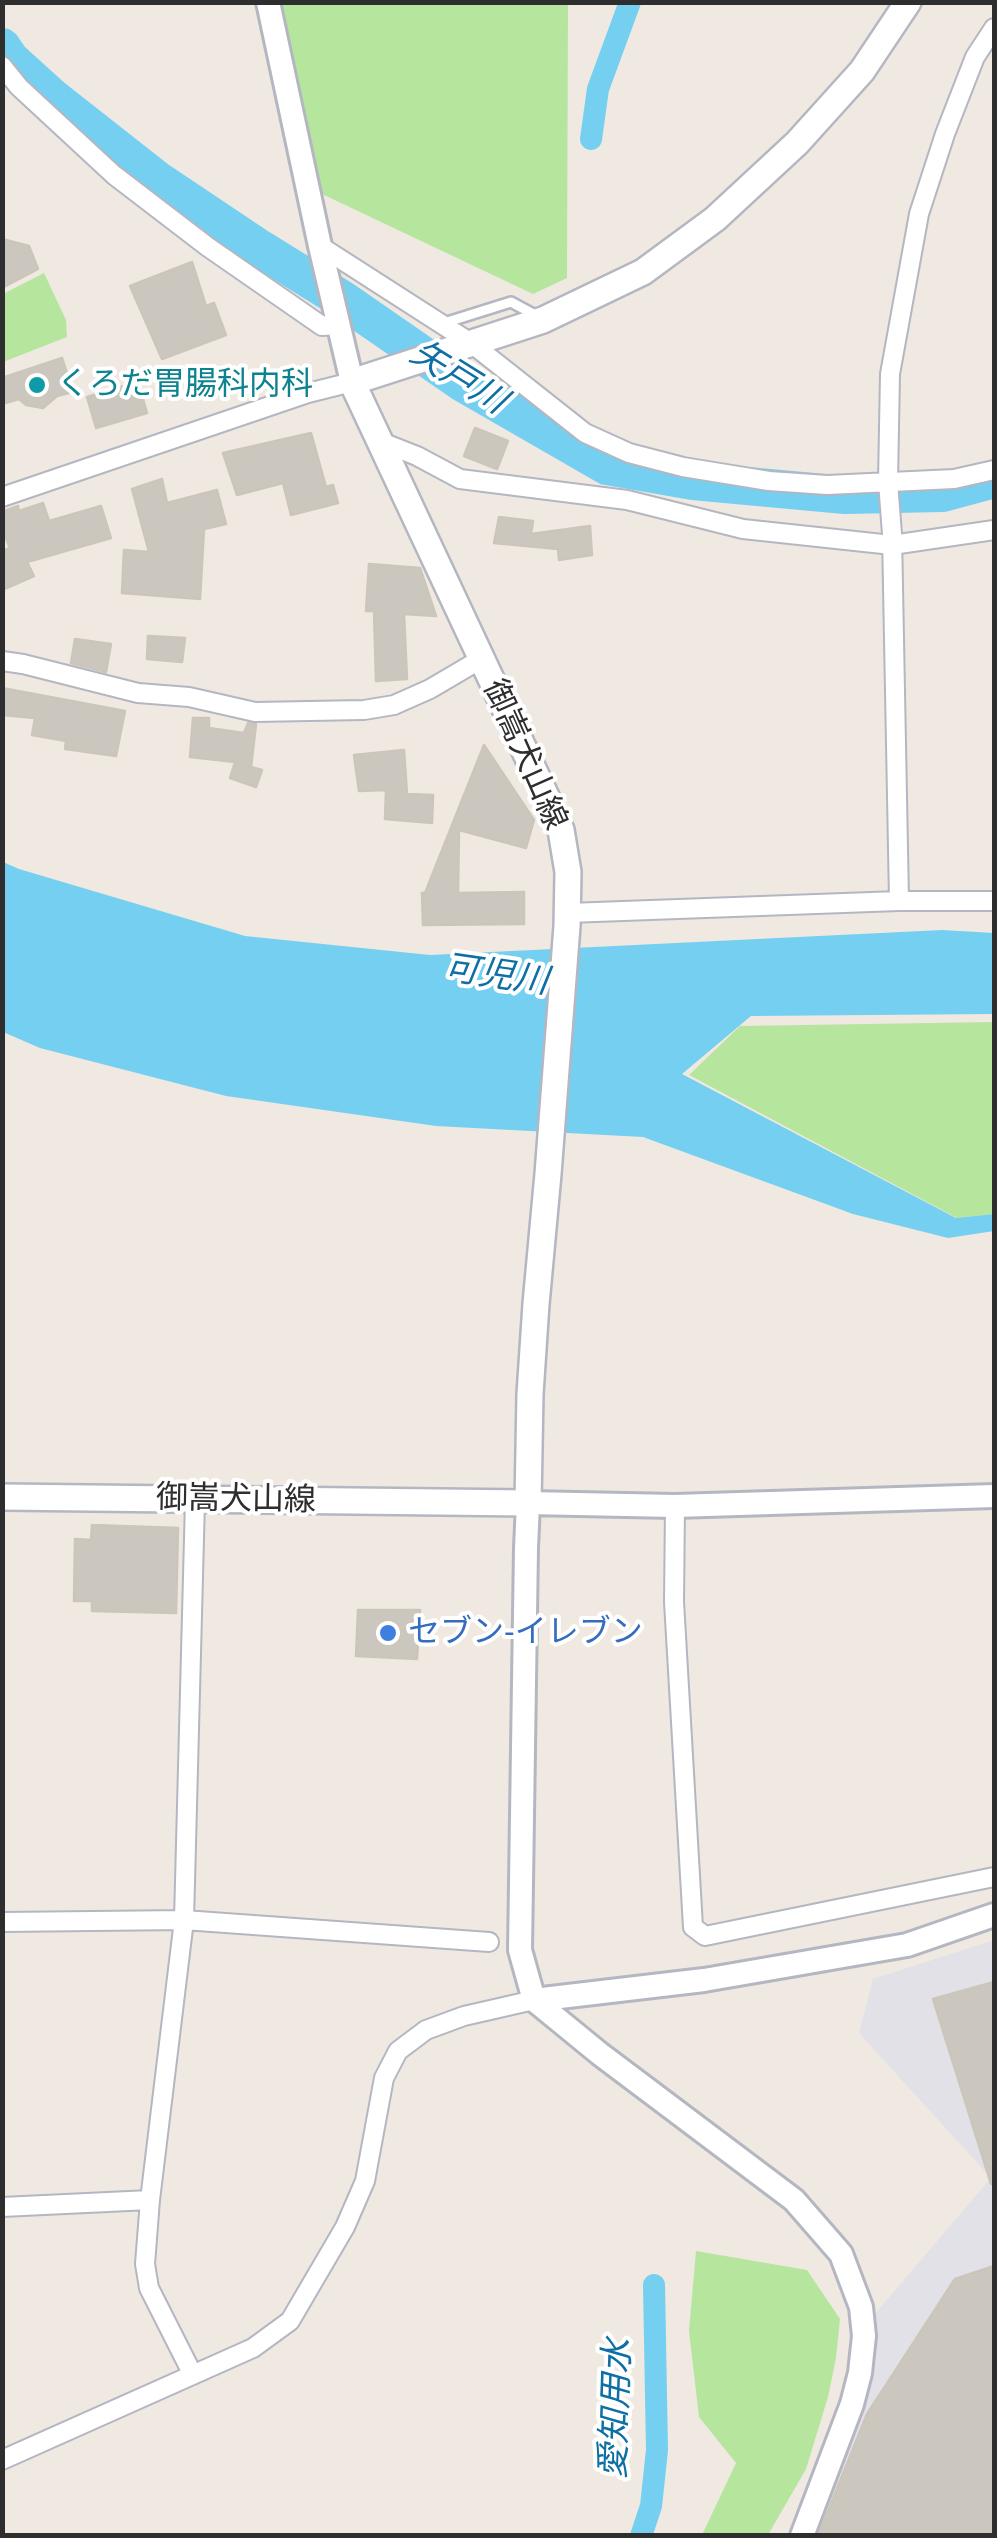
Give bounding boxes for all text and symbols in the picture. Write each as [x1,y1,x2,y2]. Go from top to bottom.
water label: 矢戸川 [402,332,514,424]
place label: くろだ胃腸科内科 [57,366,313,404]
marker: くろだ胃腸科内科 [26,374,48,396]
street label: 御嵩犬山線 [474,674,574,836]
water label: 可児川 [441,948,551,1004]
street label: 御嵩犬山線 [156,1479,316,1521]
place label: セブン-イレブン [408,1614,643,1652]
marker: セブン-イレブン [377,1622,399,1644]
water label: 愛知用水 [594,2338,640,2480]

